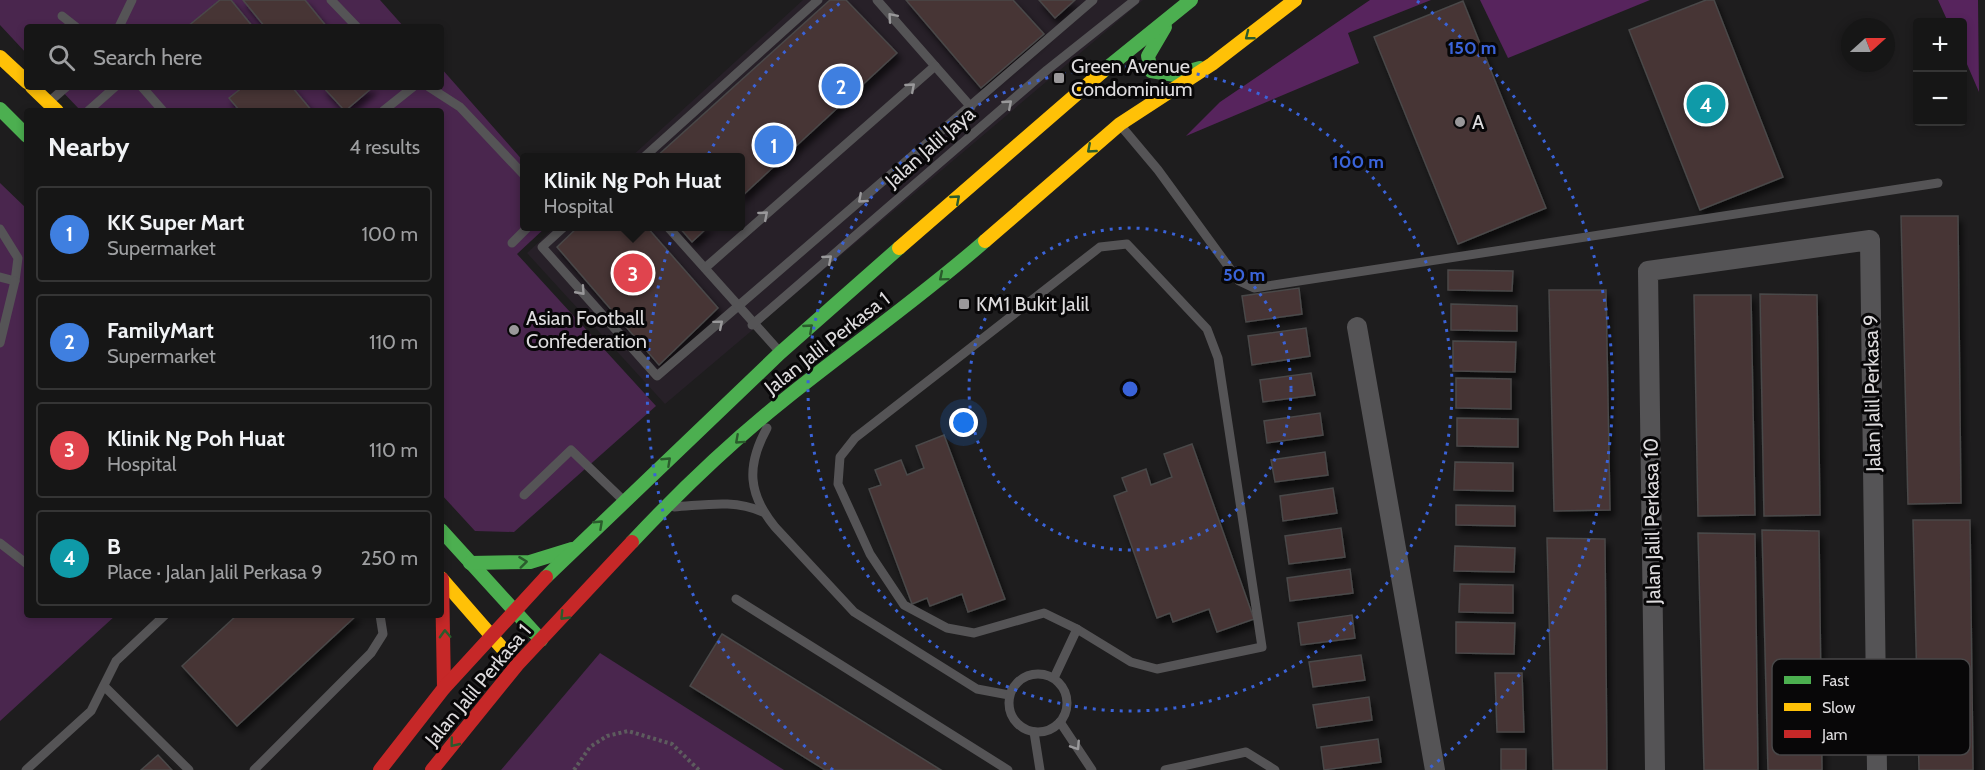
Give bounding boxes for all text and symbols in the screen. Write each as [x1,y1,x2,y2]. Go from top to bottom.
one-way arrow [888,13,899,24]
north arrow [1841,18,1895,72]
map controls [1913,18,1967,126]
button: + [1913,18,1967,72]
search box [24,24,444,90]
one-way arrow [1245,28,1256,39]
text: 150 m [1448,37,1496,59]
icon: search [45,41,78,74]
text: Search here [93,44,202,71]
place label: Green Avenue Condominium [1071,54,1193,101]
pin: 2 [822,64,860,109]
marker: Green Avenue Condominium [1052,71,1066,85]
button: − [1913,72,1967,126]
pin: 4 [1686,82,1726,126]
one-way arrow [904,83,915,94]
one-way arrow [1001,100,1011,111]
street label: Jalan Jalil Jaya [880,101,980,193]
place label: A [1472,110,1485,134]
marker: A [1453,115,1467,129]
pin: 1 [754,122,794,168]
text: Nearby [48,131,129,163]
text: 4 results [349,135,420,159]
one-way arrow [1087,142,1098,153]
text: 100 m [1332,151,1384,173]
popup [520,153,745,231]
text: Klinik Ng Poh Huat [544,167,721,194]
one-way arrow [859,192,869,203]
text: Hospital [544,194,613,218]
one-way arrow [949,195,959,206]
text: KK Super Mart [107,209,244,236]
one-way arrow [757,211,768,222]
text: 1 [66,222,73,246]
text: 100 m [362,222,418,246]
text: Supermarket [107,236,216,260]
pin: 3 [614,250,652,296]
one-way arrow [821,255,832,266]
text: 50 m [1223,264,1265,286]
one-way arrow [939,270,950,281]
one-way arrow [574,284,585,295]
street label: Jalan Jalil Perkasa 1 [759,287,894,400]
place label: KM1 Bukit Jalil [976,292,1090,316]
marker: KM1 Bukit Jalil [957,297,971,311]
place label: Asian Football Confederation [526,306,647,353]
street label: Jalan Jalil Perkasa 9 [1859,314,1885,473]
text: FamilyMart [107,317,214,344]
one-way arrow [712,320,723,331]
marker: Asian Football Confederation [507,323,521,337]
one-way arrow [802,324,813,335]
text: 2 [64,330,75,354]
text: 110 m [369,330,418,354]
text: Supermarket [107,344,216,368]
centre of rings [1120,379,1140,399]
your location [949,408,978,437]
text: Klinik Ng Poh Huat [107,425,285,452]
one-way arrow [736,433,746,444]
text: 3 [64,438,75,462]
text: 110 m [369,438,418,462]
street label: Jalan Jalil Perkasa 10 [1639,438,1665,605]
text: Hospital [107,452,177,476]
one-way arrow [660,457,670,468]
one-way arrow [592,521,603,532]
text: B [107,533,121,560]
text: 4 [63,546,76,570]
text: 250 m [361,546,418,570]
one-way arrow [519,556,528,568]
text: Place · Jalan Jalil Perkasa 9 [107,560,323,584]
one-way arrow [561,608,572,619]
street label: Jalan Jalil Perkasa 1 [419,619,536,752]
one-way arrow [439,629,451,638]
legend [1772,659,1970,755]
text: Fast [1822,671,1850,690]
text: Slow [1822,698,1856,717]
text: Jam [1821,725,1848,744]
one-way arrow [450,736,461,747]
one-way arrow [1069,739,1080,750]

